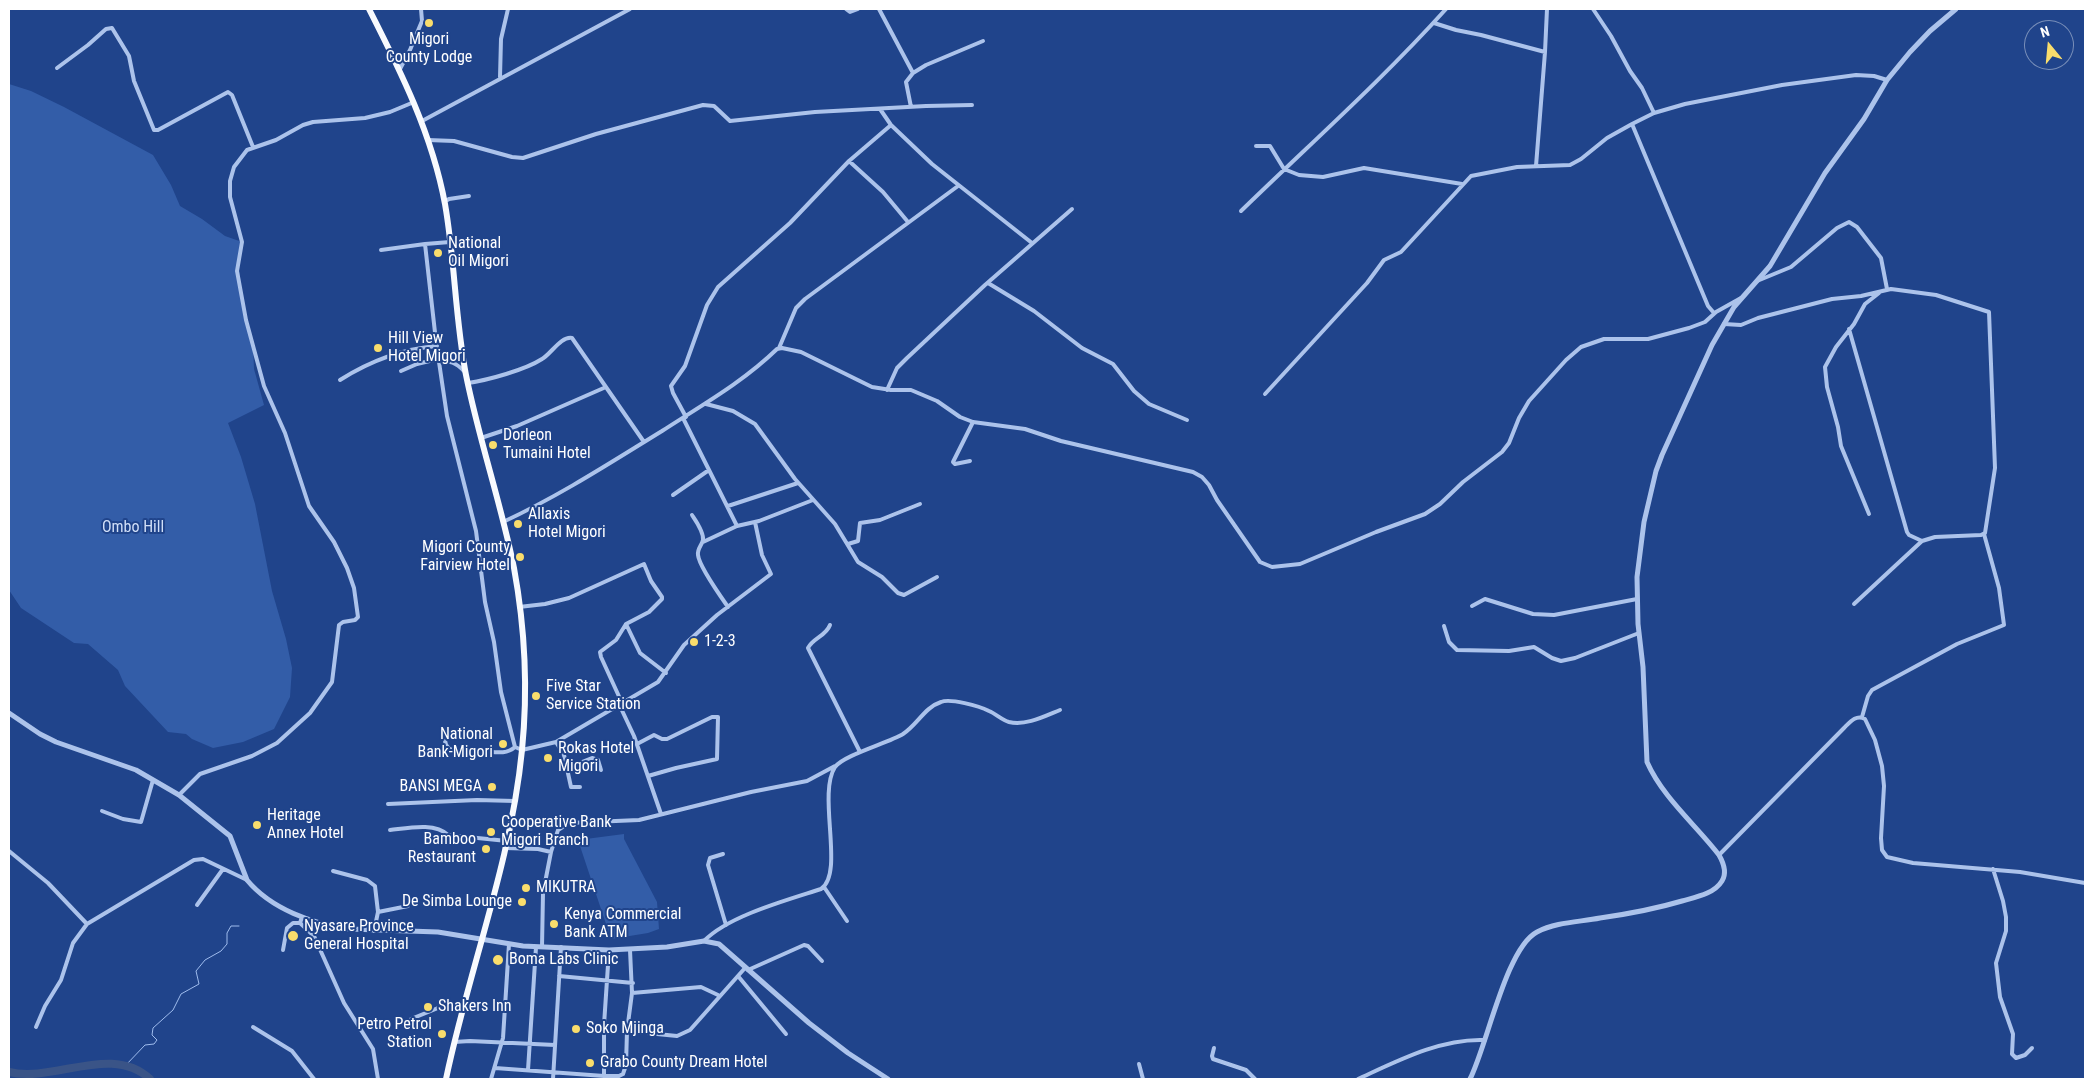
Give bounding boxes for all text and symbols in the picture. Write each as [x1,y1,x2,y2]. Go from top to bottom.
marker: Migori County Lodge [423,17,435,29]
north arrow [2024,20,2074,70]
text: N [2038,23,2051,41]
place label: Migori County Lodge [386,30,472,68]
place label: National Oil Migori [448,234,509,272]
marker: National Oil Migori [432,247,444,259]
place label: Hill View Hotel Migori [388,329,466,367]
marker: Hill View Hotel Migori [372,342,384,354]
place label: Dorleon Tumaini Hotel [503,426,591,464]
marker: Dorleon Tumaini Hotel [487,439,499,451]
place label: Allaxis Hotel Migori [528,505,606,543]
park label: Ombo Hill [102,518,164,538]
marker: Allaxis Hotel Migori [512,518,524,530]
place label: Migori County Fairview Hotel [420,538,510,576]
marker: Migori County Fairview Hotel [514,551,526,563]
place label: 1-2-3 [704,632,736,652]
marker: 1-2-3 [688,636,700,648]
place label: Five Star Service Station [546,677,641,715]
marker: Five Star Service Station [530,690,542,702]
place label: National Bank-Migori [417,725,493,763]
marker: National Bank-Migori [497,738,509,750]
place label: Rokas Hotel Migori [558,739,634,777]
marker: Rokas Hotel Migori [542,752,554,764]
place label: BANSI MEGA [399,777,482,797]
marker: BANSI MEGA [486,781,498,793]
place label: Heritage Annex Hotel [267,806,344,844]
place label: Cooperative Bank Migori Branch [501,813,611,851]
marker: Heritage Annex Hotel [251,819,263,831]
marker: Cooperative Bank Migori Branch [485,826,497,838]
place label: Bamboo Restaurant [408,830,476,868]
marker: Bamboo Restaurant [480,843,492,855]
place label: MIKUTRA [536,878,596,898]
marker: MIKUTRA [520,882,532,894]
place label: De Simba Lounge [402,892,512,912]
marker: De Simba Lounge [516,896,528,908]
place label: Kenya Commercial Bank ATM [564,905,681,943]
place label: Nyasare Province General Hospital [304,917,414,955]
marker: Kenya Commercial Bank ATM [548,918,560,930]
marker: Nyasare Province General Hospital [286,929,300,943]
place label: Boma Labs Clinic [509,950,619,970]
marker: Boma Labs Clinic [491,953,505,967]
place label: Shakers Inn [438,997,512,1017]
marker: Shakers Inn [422,1001,434,1013]
place label: Petro Petrol Station [357,1015,432,1053]
place label: Soko Mjinga [586,1019,664,1039]
marker: Soko Mjinga [570,1023,582,1035]
marker: Petro Petrol Station [436,1028,448,1040]
place label: Grabo County Dream Hotel [600,1053,768,1073]
marker: Grabo County Dream Hotel [584,1057,596,1069]

